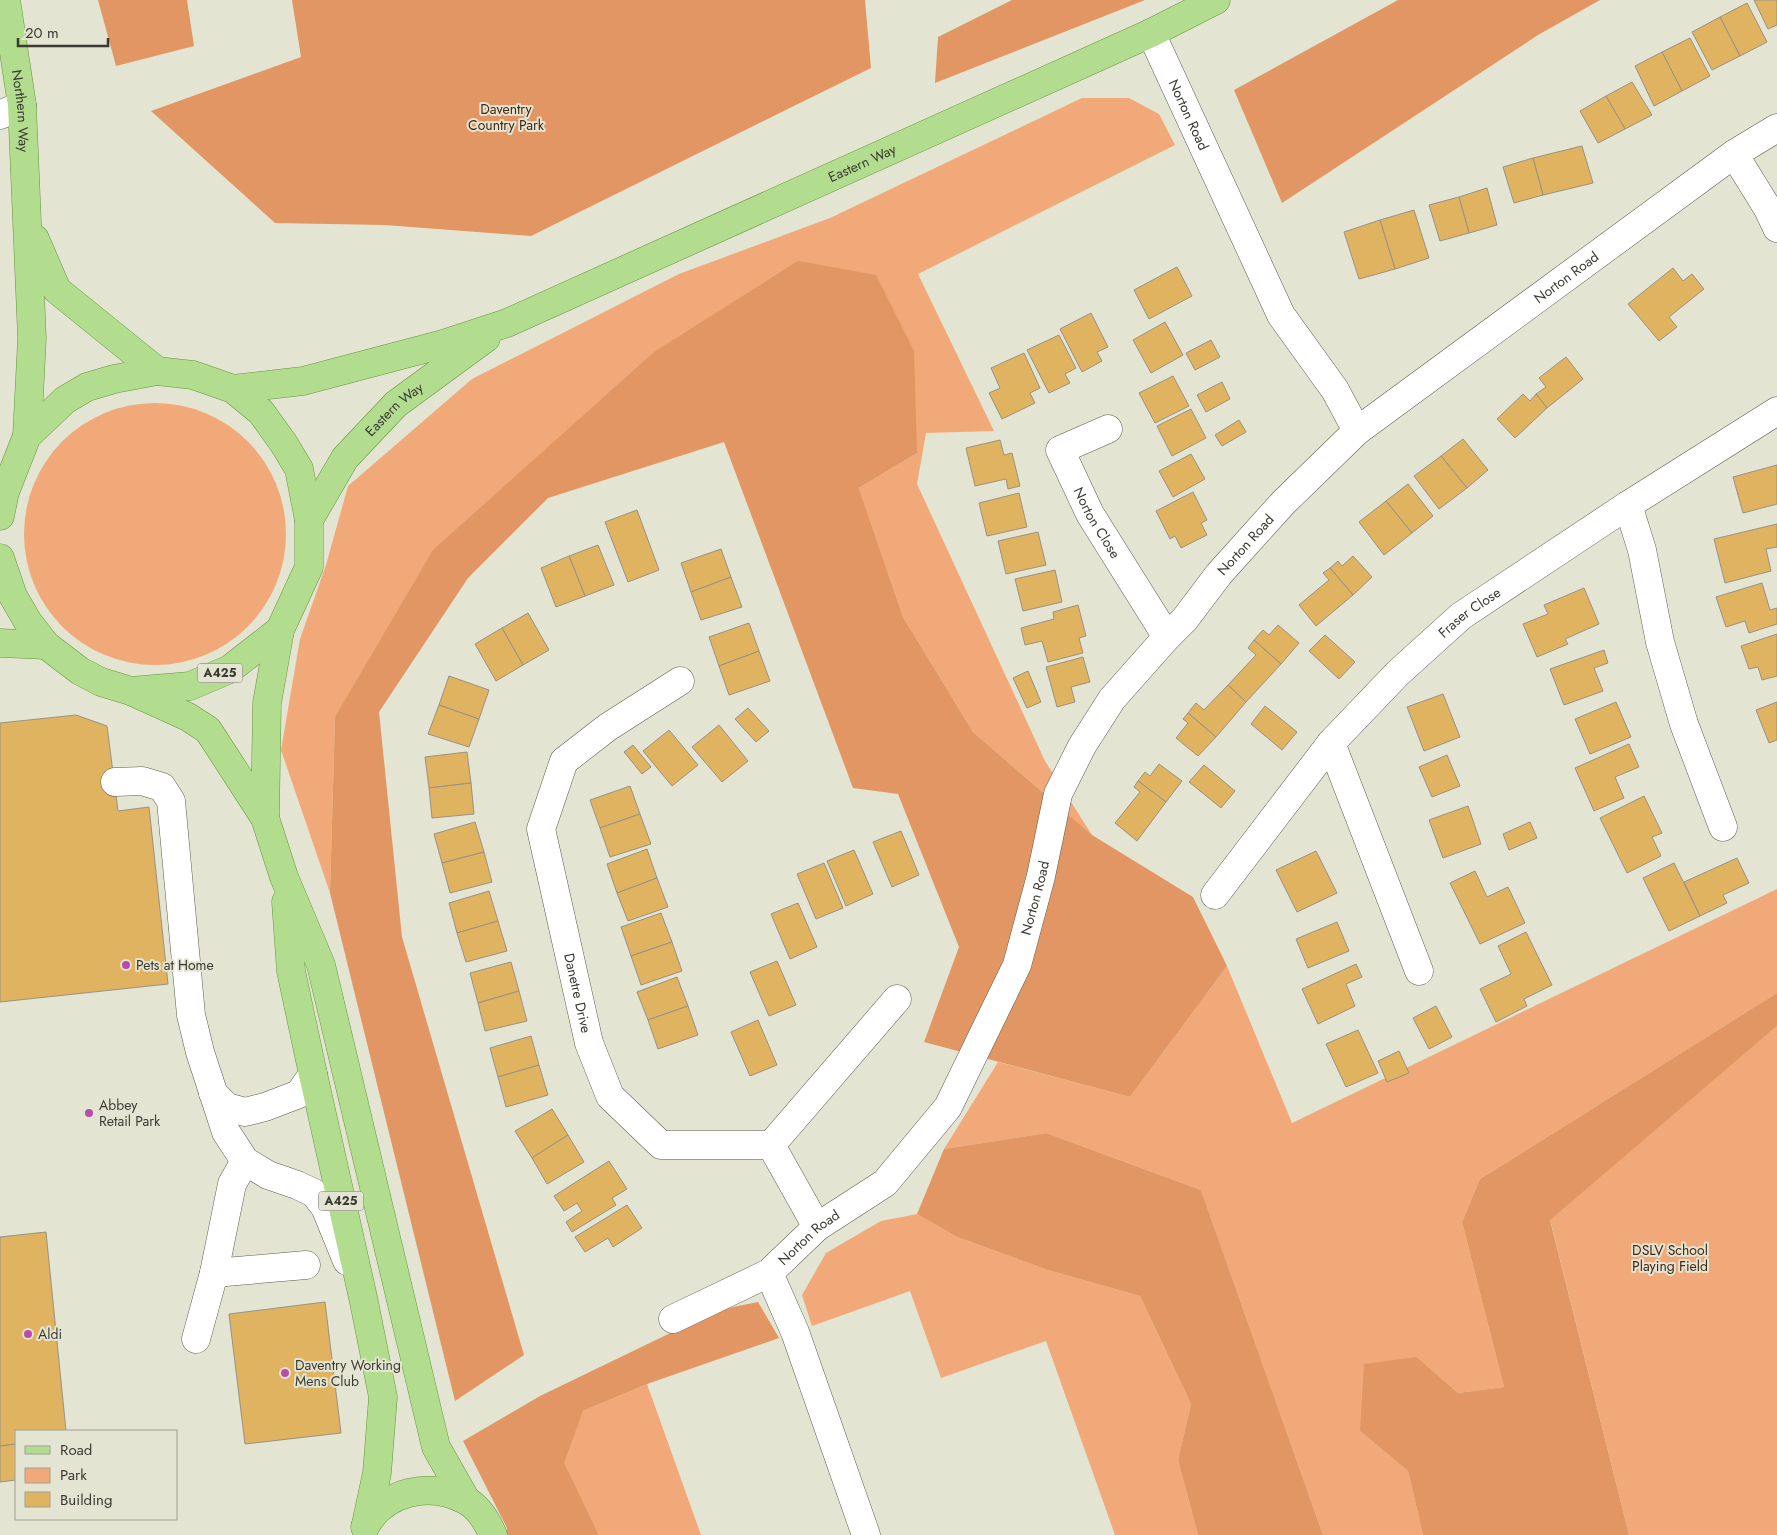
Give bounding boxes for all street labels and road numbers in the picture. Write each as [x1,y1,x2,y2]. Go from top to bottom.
street label: Northern Way [7,68,34,153]
street label: Norton Road [1164,76,1214,153]
street label: Eastern Way [825,139,900,187]
street label: Norton Road [1530,247,1603,308]
street label: Eastern Way [360,377,428,441]
street label: Norton Close [1069,484,1125,562]
street label: Norton Road [1212,510,1278,580]
street label: Fraser Close [1434,582,1505,642]
road number: A425 [198,664,242,682]
street label: Norton Road [1016,859,1054,937]
street label: Danetre Drive [559,951,596,1035]
road number: A425 [318,1192,364,1210]
street label: Norton Road [773,1205,844,1270]

